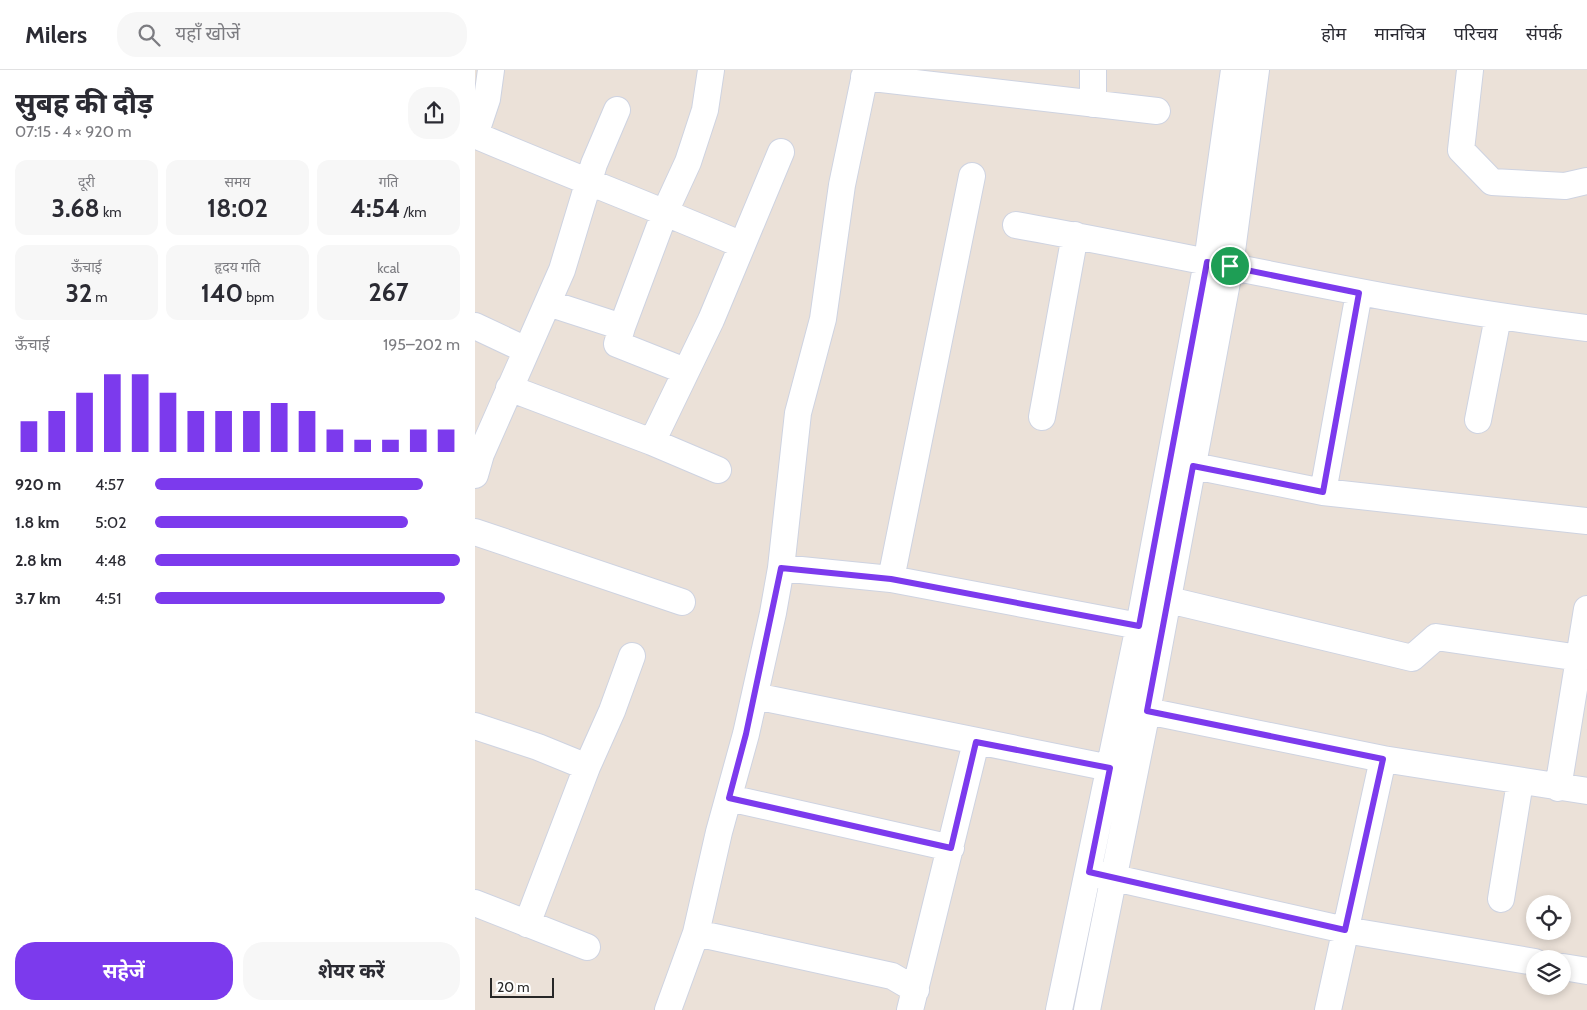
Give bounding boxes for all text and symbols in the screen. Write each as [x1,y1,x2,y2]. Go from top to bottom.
search box [117,12,467,57]
text: Milers [25,20,87,49]
icon: search [135,21,163,49]
text: यहाँ खोजें [175,22,240,45]
text: होम [1321,23,1346,45]
text: मानचित्र [1374,23,1426,45]
text: परिचय [1454,23,1498,45]
text: संपर्क [1526,23,1562,45]
text: सुबह की दौड़ [15,86,153,120]
button: share [408,87,460,139]
text: 07:15 · 4 × 920 m [15,122,131,141]
text: दूरी [78,173,95,191]
text: समय [225,173,250,191]
text: गति [379,173,398,191]
text: 3.68 [52,193,100,223]
text: 18:02 [207,193,268,223]
text: 4:54 [350,193,400,223]
text: km [100,203,121,221]
text: /km [400,203,427,221]
pin [1209,245,1251,287]
icon: arrive [1216,252,1244,280]
text: ऊँचाई [71,258,102,276]
text: हृदय गति [215,258,260,276]
text: kcal [377,259,400,277]
text: 267 [368,277,409,307]
text: 32 [65,278,92,308]
text: 140 [201,278,243,308]
text: m [92,288,108,306]
text: bpm [243,288,274,306]
text: ऊँचाई [15,335,50,354]
text: 195–202 m [383,335,460,354]
text: 920 m [15,475,61,494]
text: 4:57 [95,475,124,494]
text: 1.8 km [15,513,59,532]
text: 5:02 [95,513,127,532]
text: 2.8 km [15,551,62,570]
text: 4:48 [95,551,127,570]
text: 3.7 km [15,589,61,608]
text: 4:51 [95,589,121,608]
map controls [1526,895,1571,995]
button: locate [1526,895,1571,940]
button: सहेजें [15,942,233,1000]
button: शेयर करें [243,942,460,1000]
button: layers [1526,950,1571,995]
scale bar [490,975,554,998]
text: 20 m [497,978,530,996]

